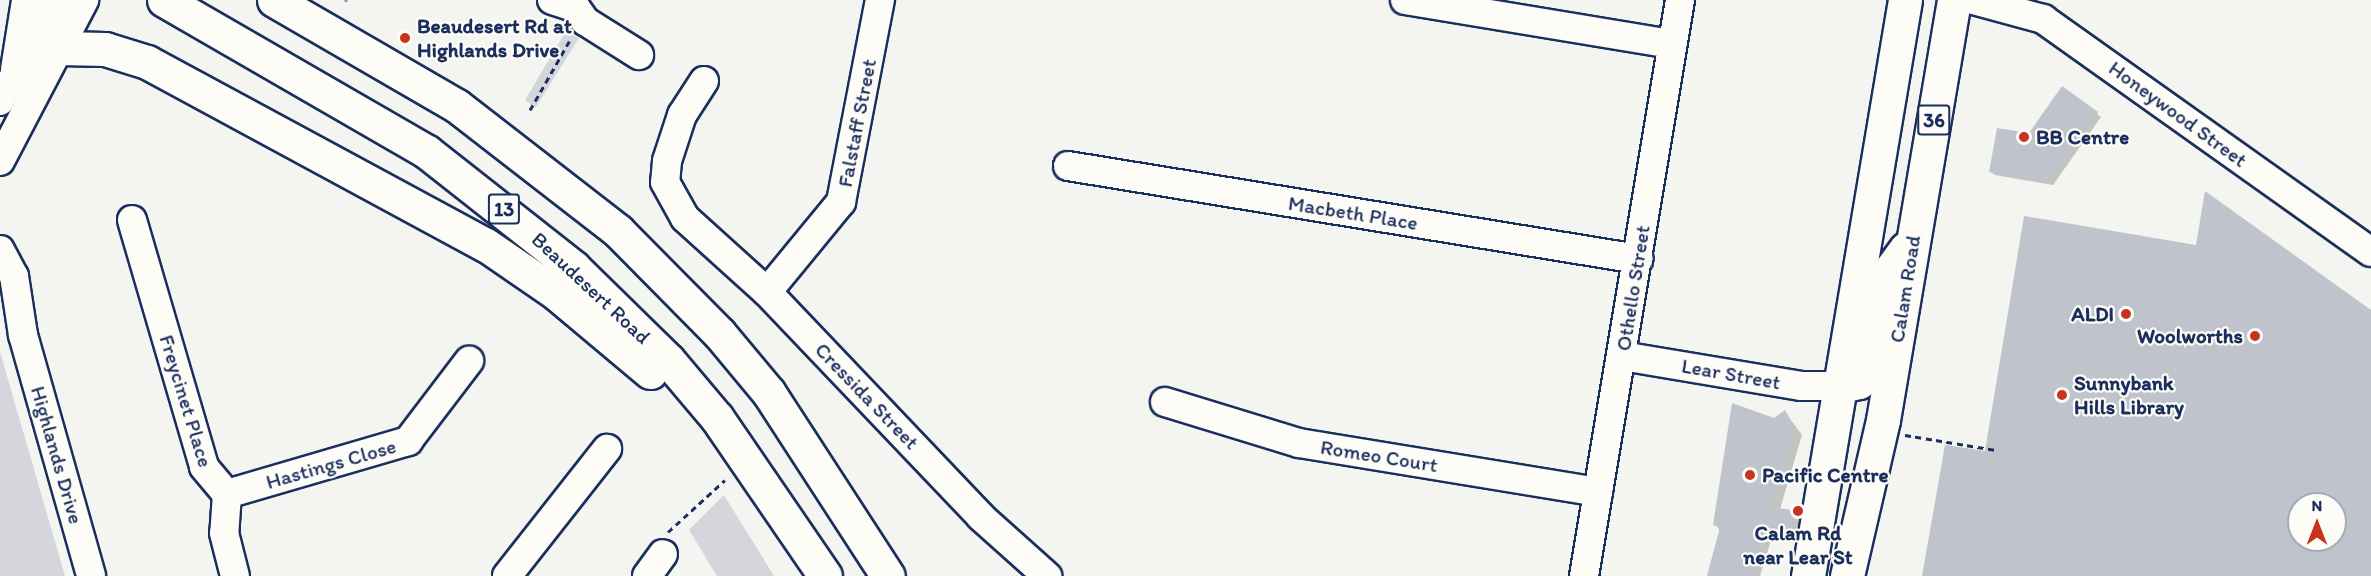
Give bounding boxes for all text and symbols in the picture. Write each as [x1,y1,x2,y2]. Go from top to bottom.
place label: Beaudesert Rd at Highlands Drive [417,13,572,63]
marker: Beaudesert Rd at Highlands Drive [398,31,412,45]
street label: Honeywood Street [2104,55,2252,173]
street label: Falstaff Street [832,57,882,189]
road number: 36 [1916,103,1952,137]
place label: BB Centre [2036,124,2129,150]
marker: BB Centre [2017,130,2031,144]
street label: Macbeth Place [1287,190,1419,236]
road number: 13 [488,192,520,226]
street label: Othello Street [1611,223,1655,353]
street label: Beaudesert Road [527,227,655,349]
street label: Calam Road [1884,234,1926,344]
place label: ALDI [2071,301,2114,327]
marker: ALDI [2119,307,2133,321]
place label: Woolworths [2137,323,2243,349]
marker: Woolworths [2248,329,2262,343]
street label: Freycinet Place [154,332,218,470]
street label: Cressida Street [810,337,924,455]
street label: Lear Street [1680,353,1782,395]
place label: Sunnybank Hills Library [2074,370,2183,420]
street label: Highlands Drive [25,383,89,527]
marker: Sunnybank Hills Library [2055,388,2069,402]
street label: Hastings Close [263,433,399,495]
street label: Romeo Court [1319,434,1439,478]
place label: Pacific Centre [1762,462,1889,488]
marker: Pacific Centre [1743,468,1757,482]
north arrow [2287,492,2347,552]
text: N [2312,496,2322,515]
marker: Calam Rd near Lear St [1791,504,1805,518]
place label: Calam Rd near Lear St [1744,520,1852,570]

